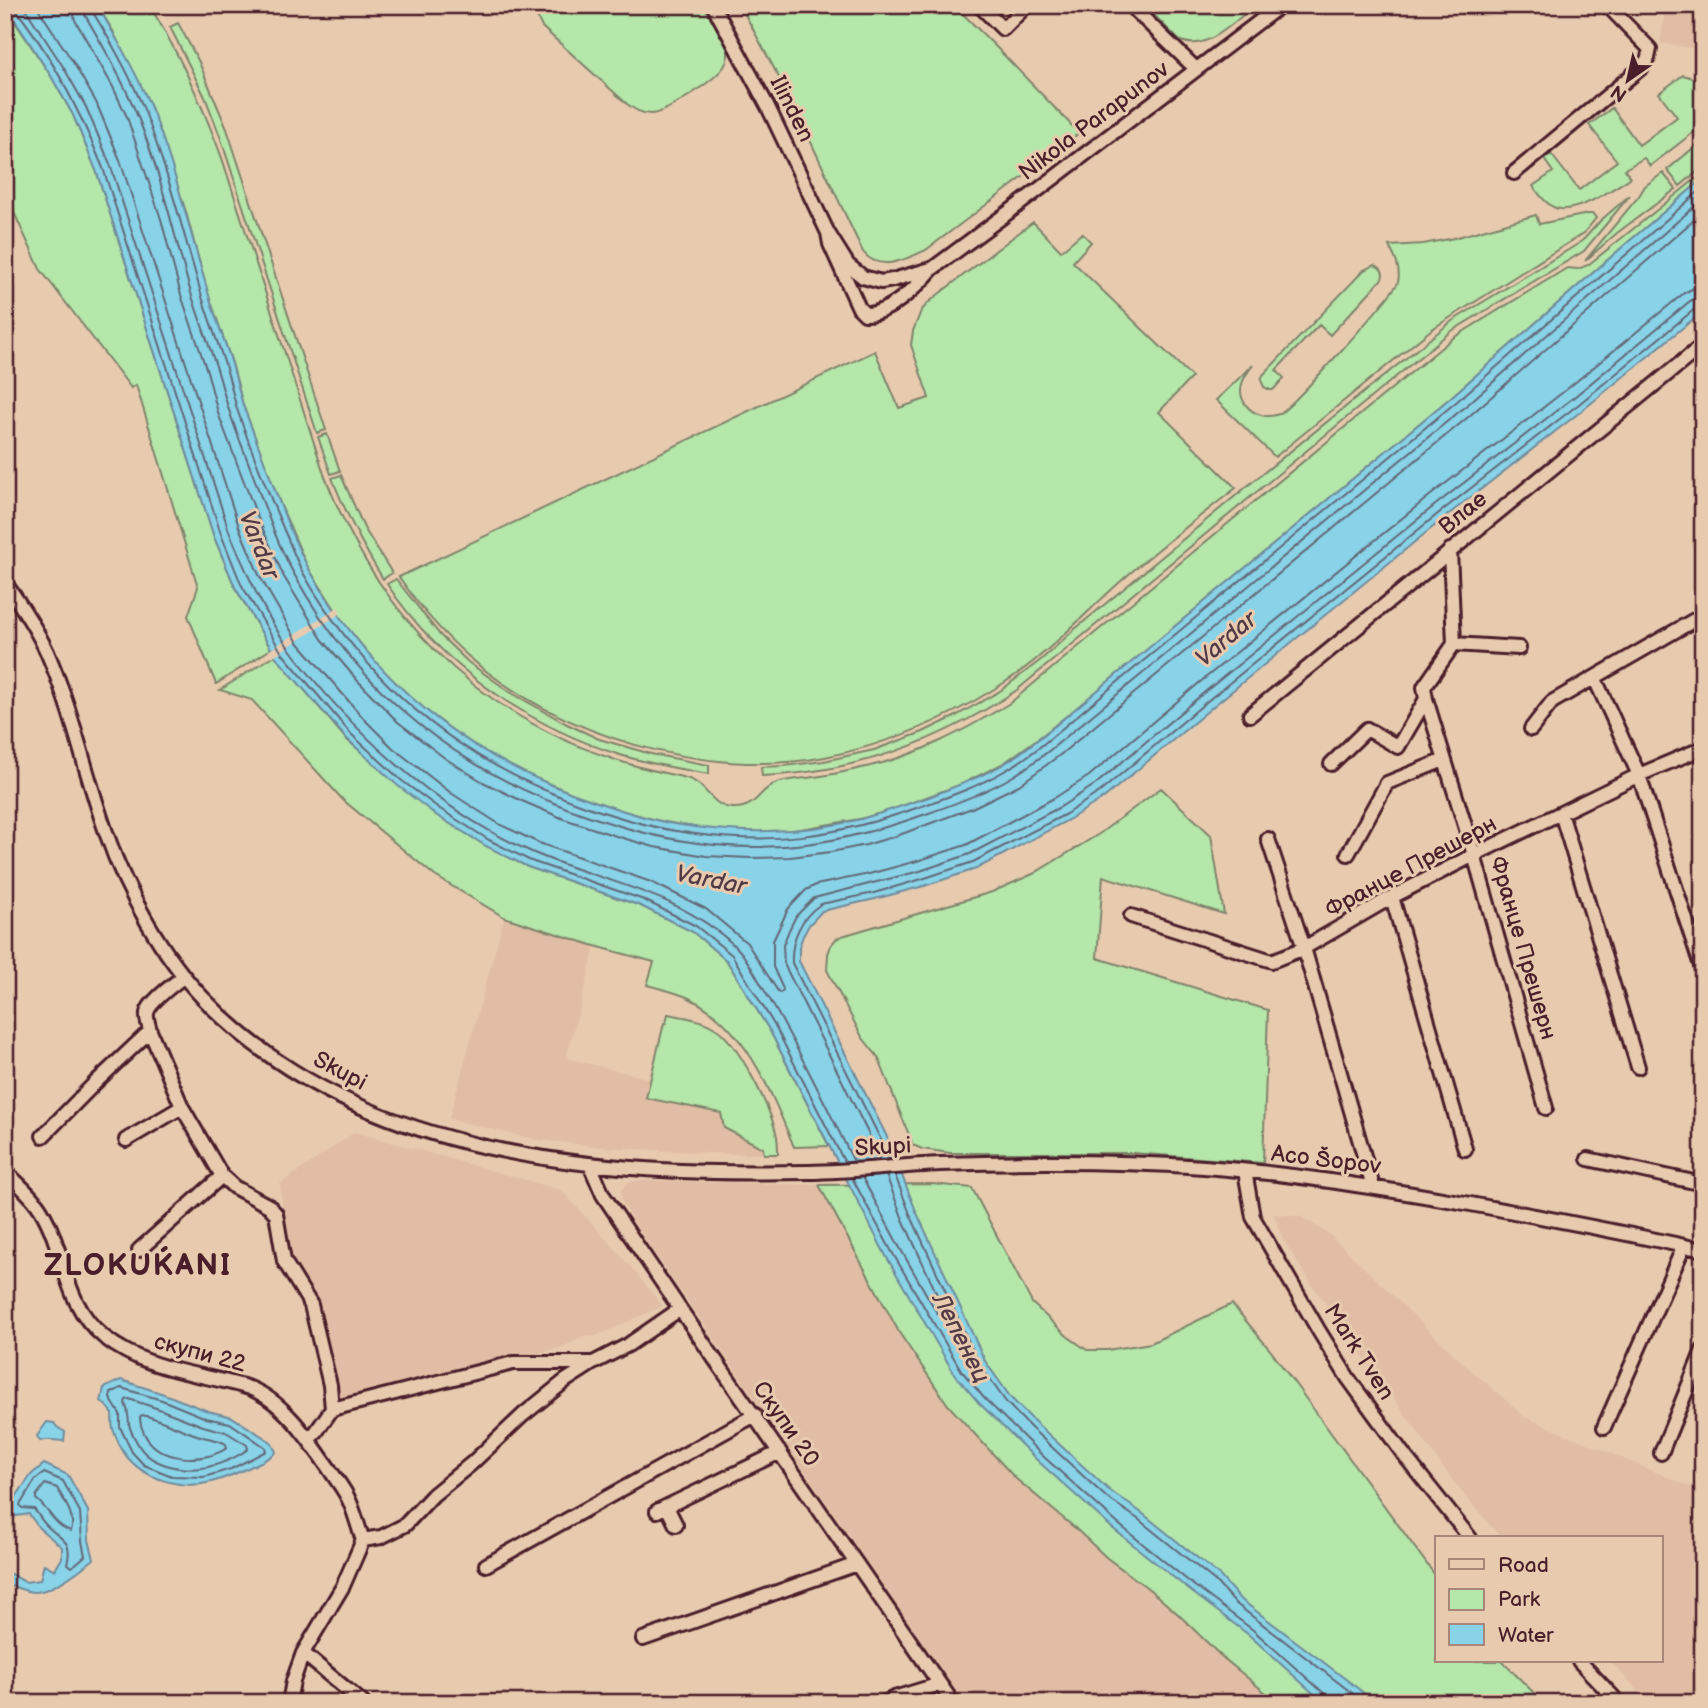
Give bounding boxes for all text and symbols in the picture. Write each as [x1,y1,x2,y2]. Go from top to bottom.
north arrow [1592,46,1662,116]
street label: Nikola Parapunov [1013,55,1176,187]
street label: Ilinden [764,71,820,147]
text: N [1607,79,1632,106]
street label: Влае [1433,485,1493,541]
water label: Vardar [232,507,287,586]
water label: Vardar [1189,603,1264,673]
street label: Францe Прешерн [1320,810,1502,924]
street label: Франце Прешерн [1483,853,1563,1043]
water label: Vardar [673,859,751,901]
street label: Skupi [308,1045,372,1097]
street label: Skupi [854,1132,912,1162]
street label: Aco Šopov [1270,1139,1383,1181]
district label: ZLOKUḰANI [44,1245,232,1284]
water label: Лепенец [925,1286,996,1388]
street label: Mark Tven [1318,1299,1400,1405]
street label: скупи 22 [151,1327,249,1379]
street label: Скупи 20 [746,1376,826,1472]
legend [1435,1536,1662,1662]
text: Road [1498,1553,1549,1578]
text: Park [1498,1587,1541,1612]
text: Water [1498,1623,1554,1648]

